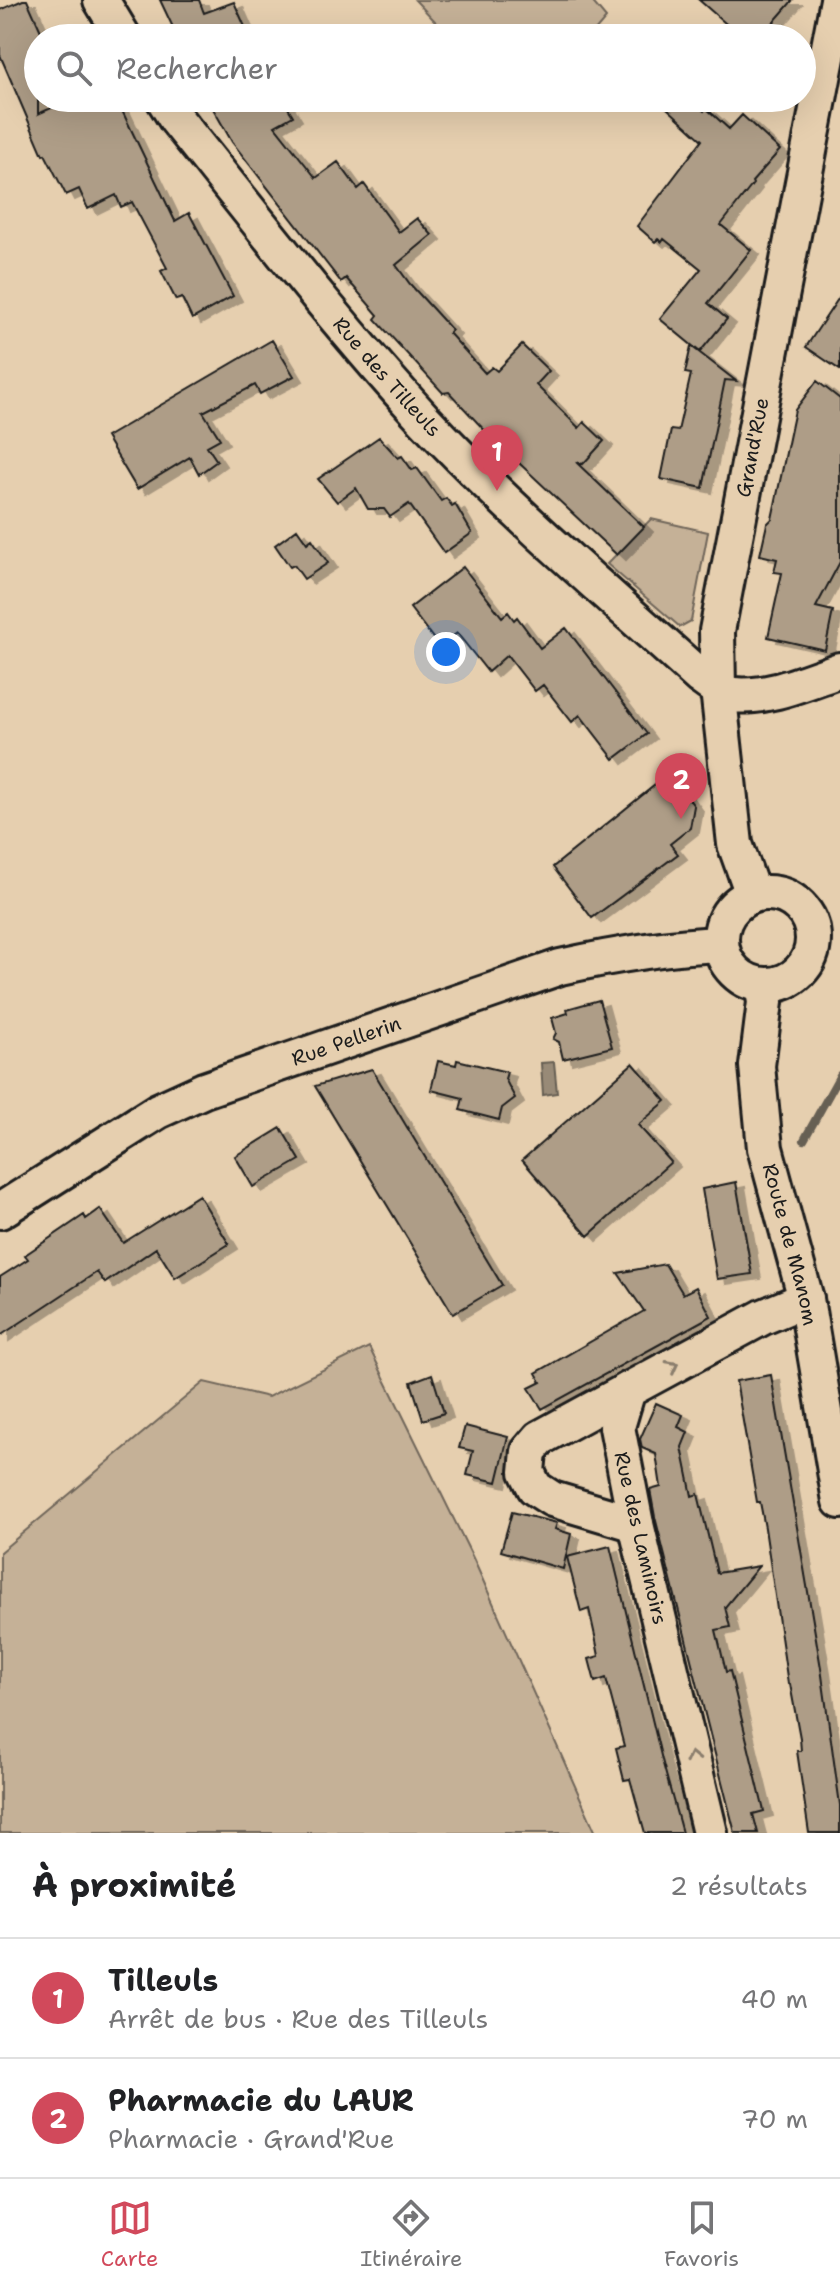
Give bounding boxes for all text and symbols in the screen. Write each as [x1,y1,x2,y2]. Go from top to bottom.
search box [24,24,816,112]
icon: search [52,46,96,90]
text: Rechercher [116,48,278,89]
street label: Rue des Tilleuls [328,311,447,442]
street label: Grand'Rue [730,395,774,499]
pin: 1 [471,425,523,491]
your location [426,632,466,672]
pin: 2 [655,753,707,819]
street label: Rue Pellerin [288,1010,404,1072]
street label: Route de Manom [757,1160,823,1328]
one-way arrow [664,1360,679,1376]
street label: Rue des Laminoirs [608,1449,674,1627]
one-way arrow [684,1751,701,1765]
text: À proximité [32,1862,236,1908]
text: 2 résultats [670,1868,808,1903]
text: Tilleuls [108,1960,218,2001]
text: 1 [52,1981,64,2016]
text: 40 m [741,1981,808,2016]
text: Arrêt de bus · Rue des Tilleuls [108,2001,488,2036]
text: Pharmacie du LAUR [108,2080,414,2121]
text: 2 [49,2101,67,2136]
text: 70 m [741,2101,808,2136]
text: Pharmacie · Grand'Rue [108,2121,394,2156]
tab: Carte [101,2196,159,2273]
tab: Itinéraire [360,2196,462,2273]
tab: Favoris [664,2196,739,2273]

